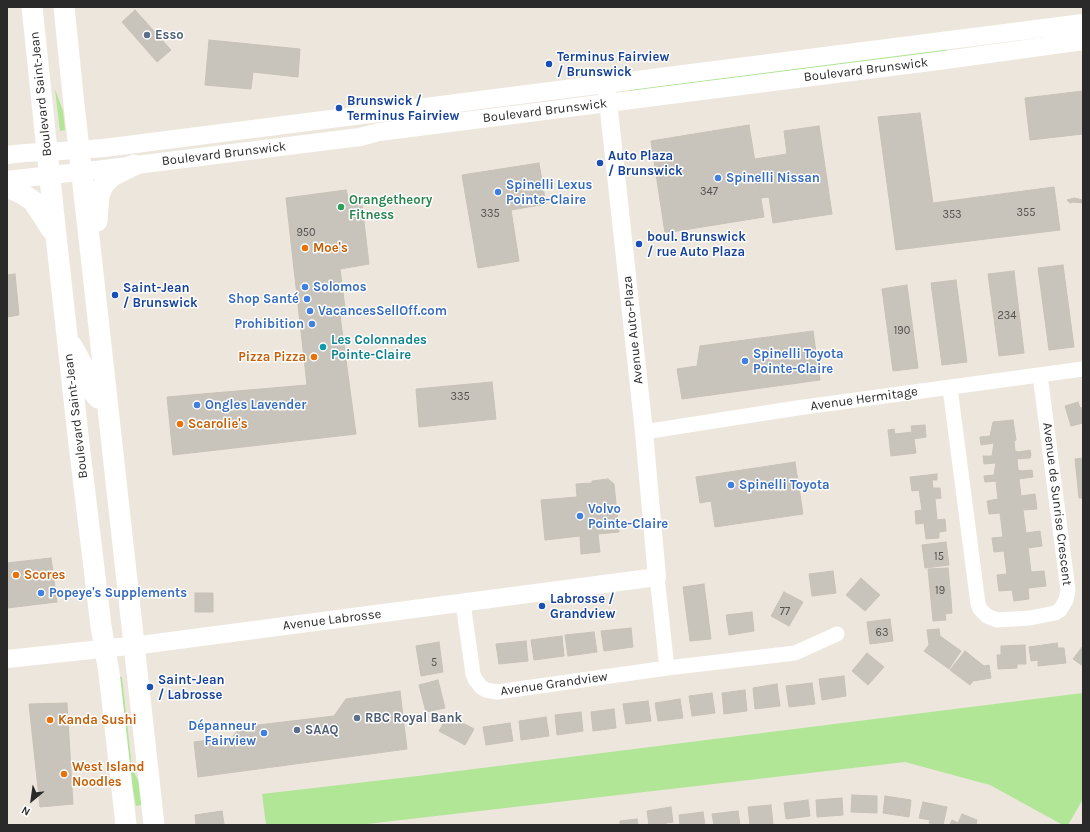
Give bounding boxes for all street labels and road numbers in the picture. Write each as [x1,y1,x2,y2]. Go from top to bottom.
street label: Boulevard Saint-Jean [27,31,55,157]
street label: Boulevard Brunswick [803,55,929,85]
street label: Boulevard Brunswick [482,96,608,126]
street label: Boulevard Brunswick [161,139,287,169]
street label: Avenue Auto-Plaza [620,275,646,385]
street label: Boulevard Saint-Jean [61,353,91,479]
street label: Avenue Hermitage [809,384,919,414]
street label: Avenue de Sunrise Crescent [1039,421,1075,587]
street label: Avenue Labrosse [282,606,382,634]
street label: Avenue Grandview [499,669,609,699]

